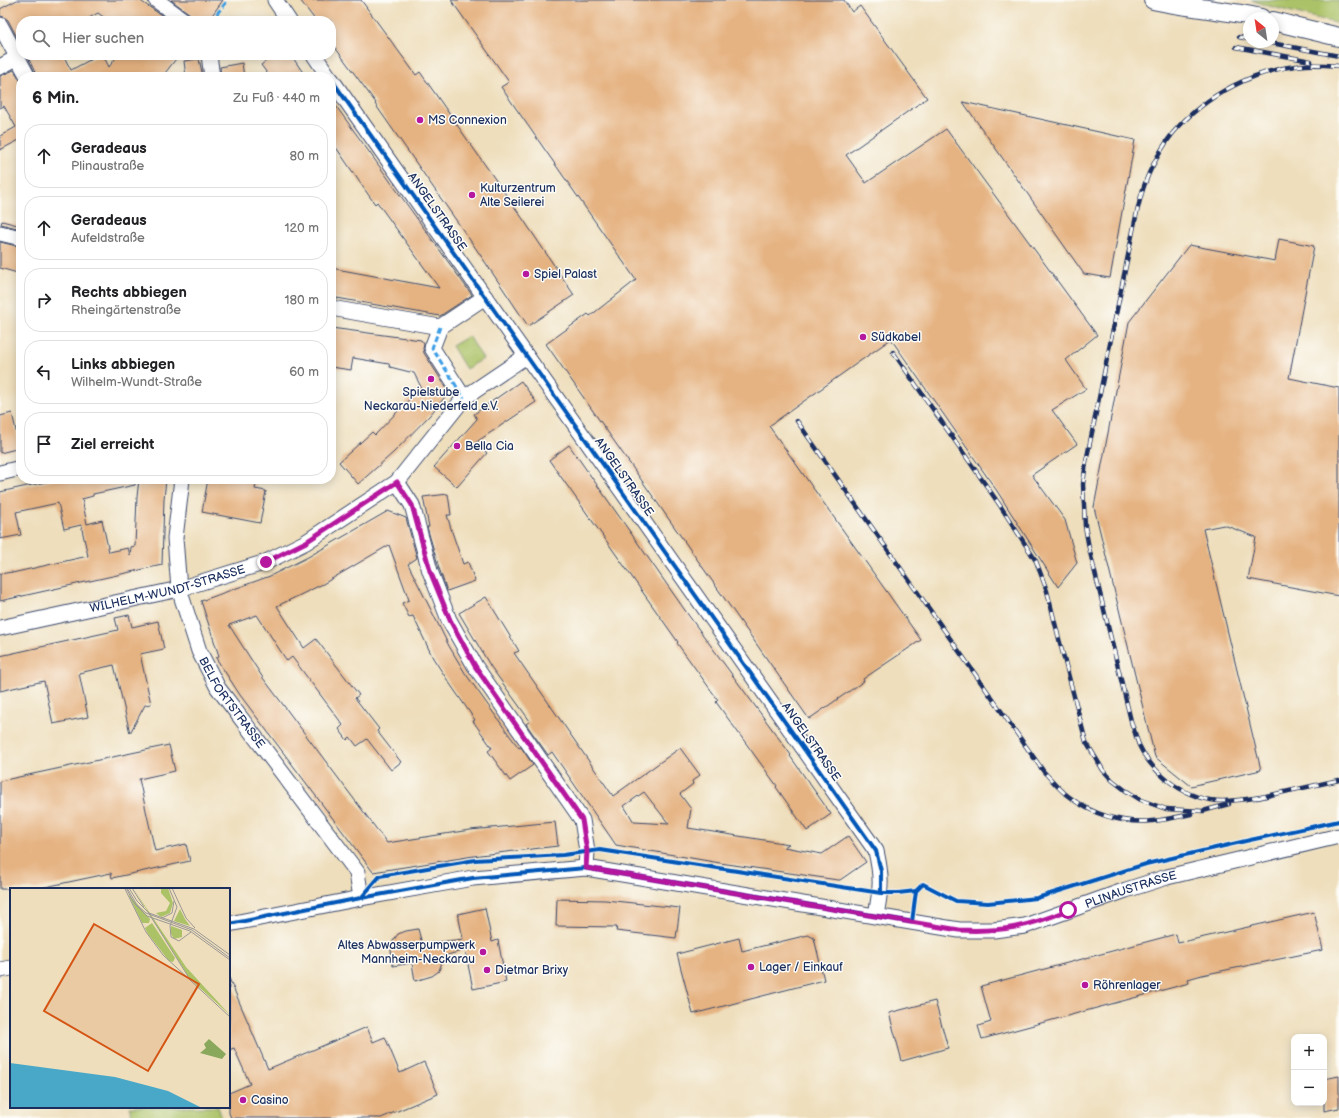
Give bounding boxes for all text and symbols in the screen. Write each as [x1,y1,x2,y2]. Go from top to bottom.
north arrow [1243,12,1279,48]
search box [16,16,336,60]
icon: search [30,27,52,49]
text: Hier suchen [62,29,144,48]
text: 6 Min. [32,88,79,108]
text: Zu Fuß · 440 m [233,90,320,106]
place label: MS Connexion [428,113,507,128]
marker: MS Connexion [415,115,425,125]
text: Geradeaus [71,139,147,158]
icon: ahead [33,145,55,167]
text: 80 m [290,148,319,164]
text: Plinaustraße [71,158,144,174]
street label: ANGELSTRASSE [404,170,470,254]
place label: Kulturzentrum Alte Seilerei [480,181,556,210]
marker: Kulturzentrum Alte Seilerei [467,190,477,200]
text: Geradeaus [71,211,147,230]
icon: ahead [33,217,55,239]
text: 120 m [284,220,319,236]
text: Aufeldstraße [71,230,145,246]
place label: Spiel Palast [534,267,597,282]
marker: Spiel Palast [521,269,531,279]
text: Rechts abbiegen [71,283,187,302]
icon: right [33,289,55,311]
text: 180 m [284,292,319,308]
text: Rheingärtenstraße [71,302,181,318]
place label: Südkabel [871,330,921,345]
marker: Südkabel [858,332,868,342]
text: Links abbiegen [71,355,175,374]
icon: left [33,361,55,383]
text: 60 m [289,364,319,380]
text: Wilhelm-Wundt-Straße [71,374,202,390]
marker: Spielstube Neckarau-Niederfeld e.V. [426,374,436,384]
place label: Spielstube Neckarau-Niederfeld e.V. [364,385,498,414]
icon: arrive [33,433,55,455]
text: Ziel erreicht [71,435,154,454]
street label: ANGELSTRASSE [591,435,657,519]
place label: Bella Cia [465,439,514,454]
marker: Bella Cia [452,441,462,451]
route end [257,553,275,571]
street label: WILHELM-WUNDT-STRASSE [88,561,247,616]
street label: BELFORTSTRASSE [196,654,268,751]
street label: ANGELSTRASSE [778,700,844,784]
street label: PLINAUSTRASSE [1083,867,1178,912]
inset map [10,888,230,1108]
route start [1059,901,1077,919]
place label: Altes Abwasserpumpwerk Mannheim-Neckarau [338,938,475,967]
marker: Altes Abwasserpumpwerk Mannheim-Neckarau [478,947,488,957]
place label: Lager / Einkauf [759,960,843,975]
marker: Lager / Einkauf [746,962,756,972]
place label: Dietmar Brixy [495,963,569,978]
marker: Dietmar Brixy [482,965,492,975]
place label: Röhrenlager [1093,978,1161,993]
marker: Röhrenlager [1080,980,1090,990]
map controls [1291,1034,1327,1106]
button: + [1291,1034,1327,1070]
button: − [1291,1070,1327,1106]
place label: Casino [251,1093,289,1108]
marker: Casino [238,1095,248,1105]

